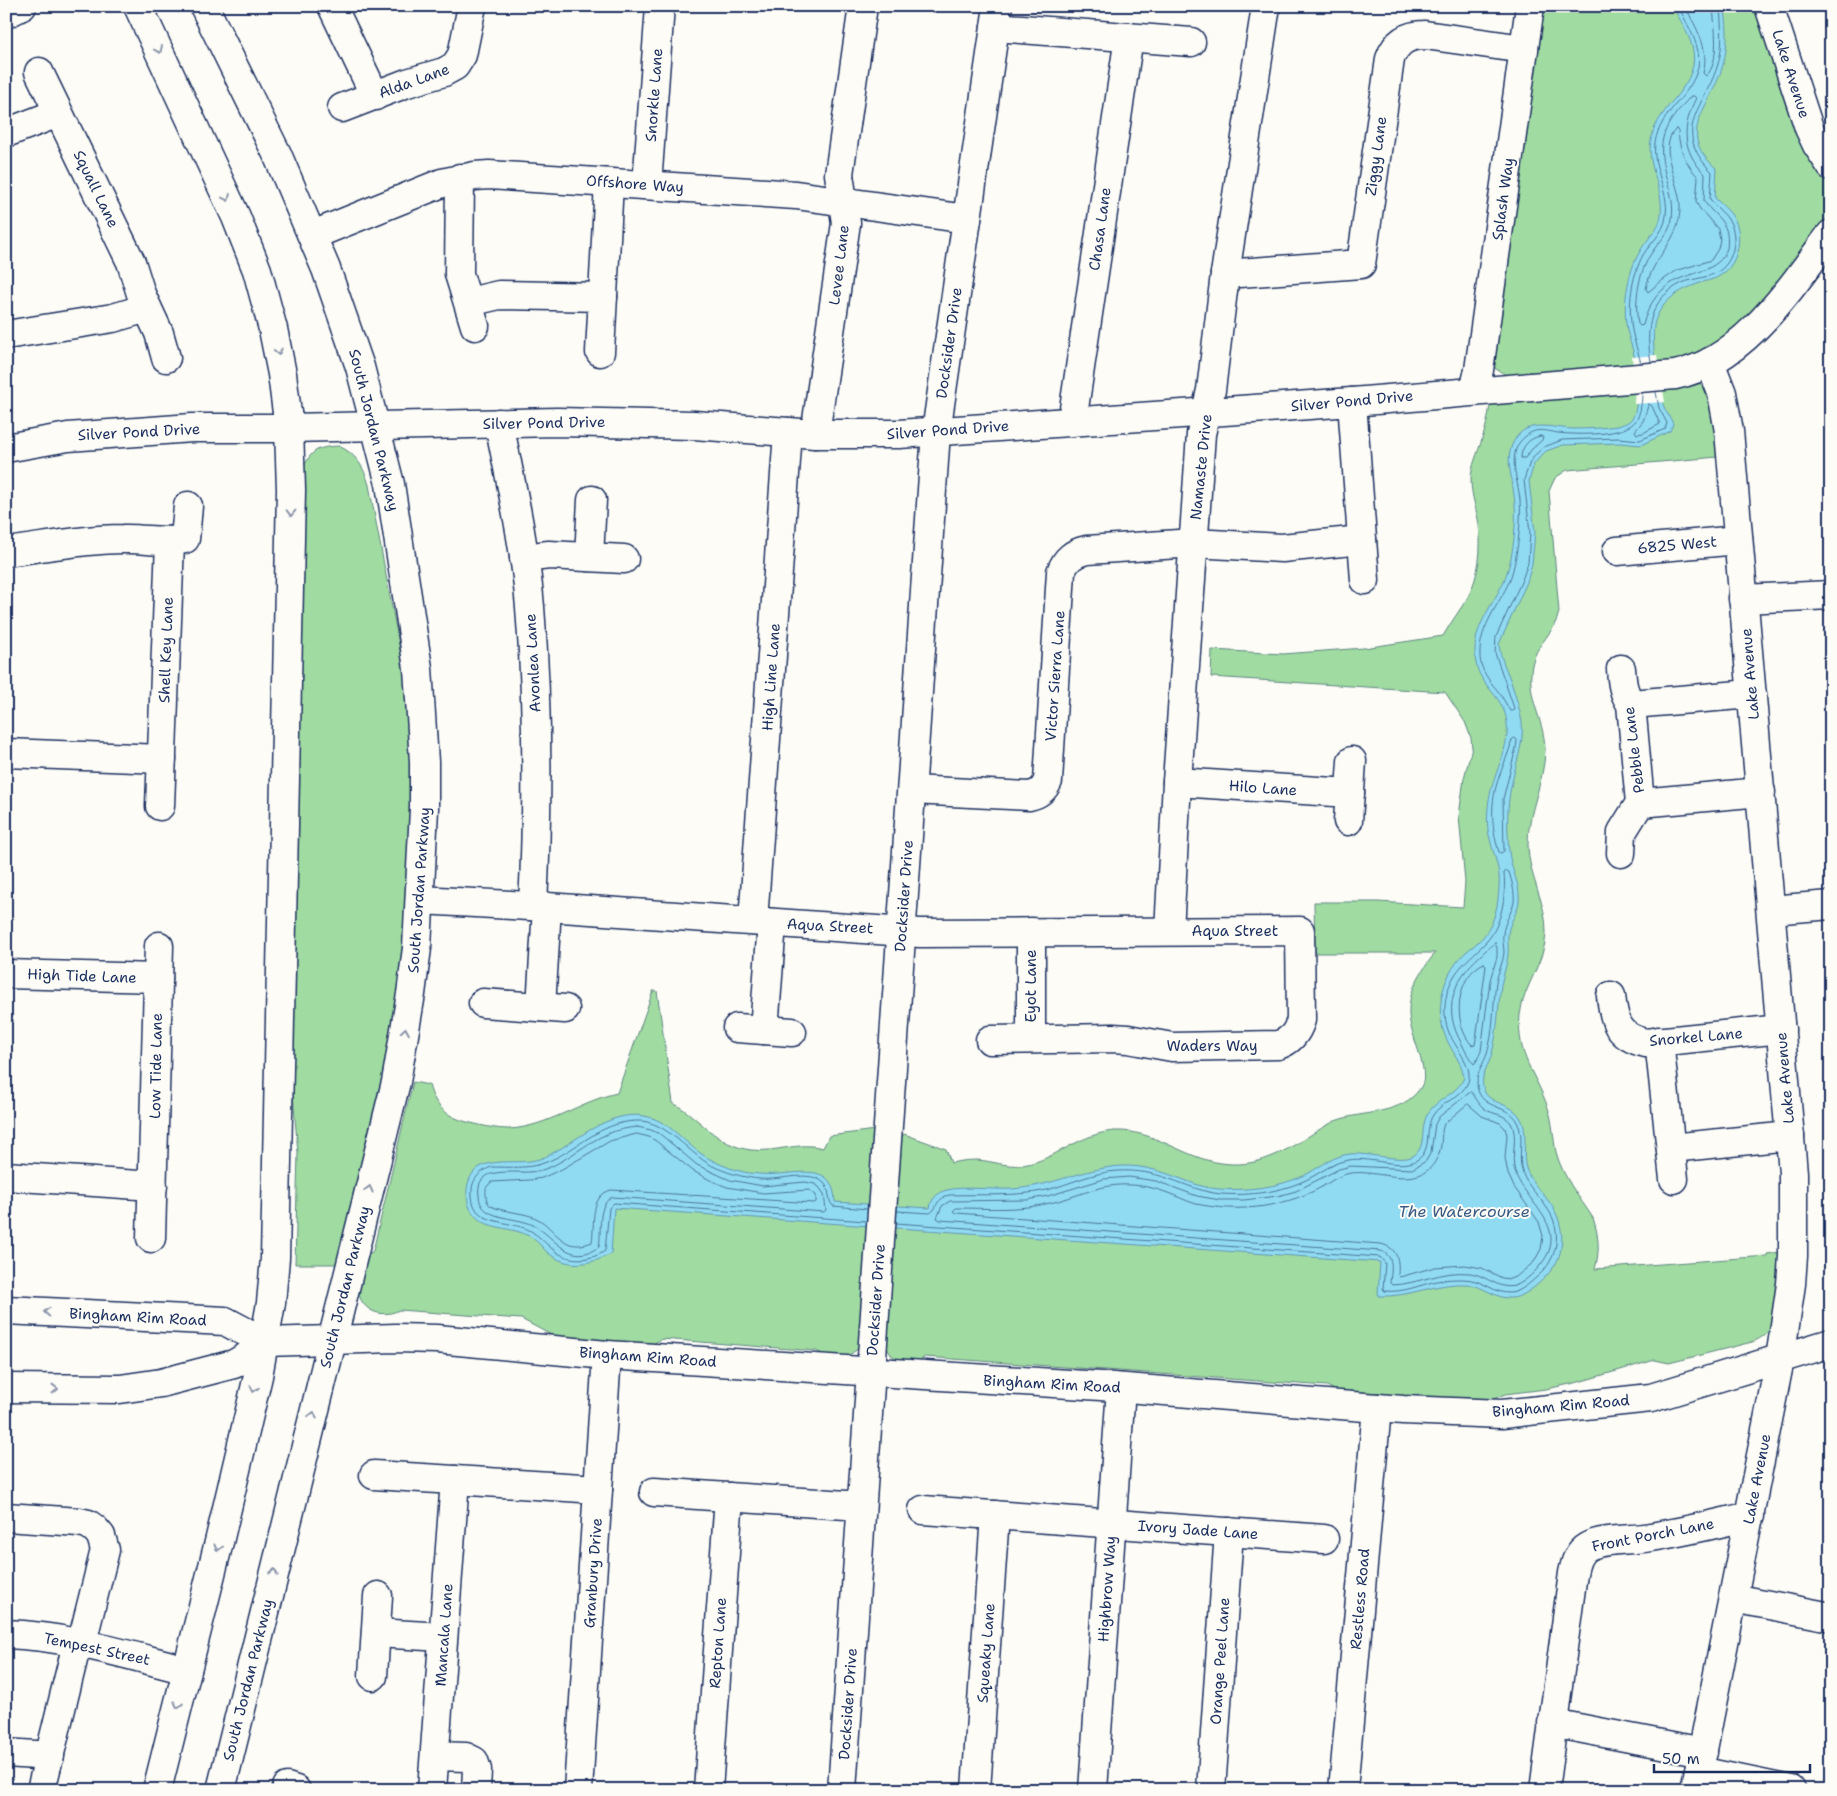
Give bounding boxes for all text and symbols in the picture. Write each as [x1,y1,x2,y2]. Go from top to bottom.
street label: Lake Avenue [1767,27,1815,121]
one-way arrow [152,45,163,54]
street label: Snorkle Lane [641,47,667,143]
street label: Alda Lane [376,59,452,103]
street label: Ziggy Lane [1361,115,1391,197]
street label: Squall Lane [69,147,123,231]
street label: Splash Way [1487,156,1519,242]
street label: Offshore Way [585,171,685,197]
street label: Chasa Lane [1084,186,1116,272]
one-way arrow [221,193,232,202]
street label: Levee Lane [824,224,854,306]
street label: Docksider Drive [931,286,967,400]
one-way arrow [272,347,283,356]
street label: South Jordan Parkway [344,347,404,513]
street label: Silver Pond Drive [1290,386,1414,416]
street label: Silver Pond Drive [482,412,606,434]
street label: Namaste Drive [1185,413,1217,521]
street label: Silver Pond Drive [886,416,1010,444]
street label: Silver Pond Drive [77,419,201,445]
one-way arrow [286,510,296,518]
street label: 6825 West [1636,532,1718,558]
street label: Shell Key Lane [154,597,178,703]
street label: Victor Sierra Lane [1040,610,1070,742]
street label: Avonlea Lane [520,613,546,713]
street label: High Line Lane [757,622,785,732]
street label: Lake Avenue [1736,627,1764,721]
street label: Pebble Lane [1619,706,1649,794]
street label: Hilo Lane [1228,776,1298,800]
street label: South Jordan Parkway [403,806,435,974]
street label: Docksider Drive [890,839,918,953]
street label: Aqua Street [786,914,874,938]
street label: Aqua Street [1192,921,1278,941]
street label: Eyot Lane [1021,950,1041,1022]
street label: High Tide Lane [27,964,137,988]
street label: Low Tide Lane [145,1013,167,1119]
street label: Snorkel Lane [1648,1023,1744,1051]
one-way arrow [400,1026,410,1035]
street label: Lake Avenue [1771,1031,1799,1125]
street label: Waders Way [1166,1036,1258,1056]
one-way arrow [364,1186,374,1194]
water label: The Watercourse [1398,1201,1530,1222]
street label: South Jordan Parkway [315,1204,375,1370]
street label: Docksider Drive [862,1243,890,1357]
street label: Bingham Rim Road [69,1303,208,1331]
one-way arrow [42,1307,50,1318]
street label: Bingham Rim Road [579,1342,718,1372]
street label: Bingham Rim Road [983,1370,1122,1398]
one-way arrow [52,1384,59,1394]
one-way arrow [250,1385,260,1393]
street label: Bingham Rim Road [1492,1390,1631,1422]
one-way arrow [307,1410,318,1419]
street label: Lake Avenue [1738,1432,1776,1526]
street label: Front Porch Lane [1590,1513,1716,1557]
street label: Ivory Jade Lane [1137,1516,1259,1544]
street label: Granbury Drive [579,1517,607,1629]
street label: Highbrow Way [1093,1535,1121,1643]
one-way arrow [213,1543,224,1552]
street label: Restless Road [1346,1547,1374,1651]
one-way arrow [268,1568,279,1577]
street label: Mancala Lane [430,1583,458,1687]
street label: South Jordan Parkway [218,1597,278,1763]
street label: Repton Lane [705,1597,731,1689]
street label: Orange Peel Lane [1206,1597,1234,1725]
street label: Squeaky Lane [973,1602,999,1704]
street label: Tempest Street [42,1628,152,1670]
street label: Docksider Drive [834,1647,862,1761]
one-way arrow [173,1701,184,1710]
scale bar [1654,1741,1811,1773]
text: 50 m [1662,1749,1700,1769]

